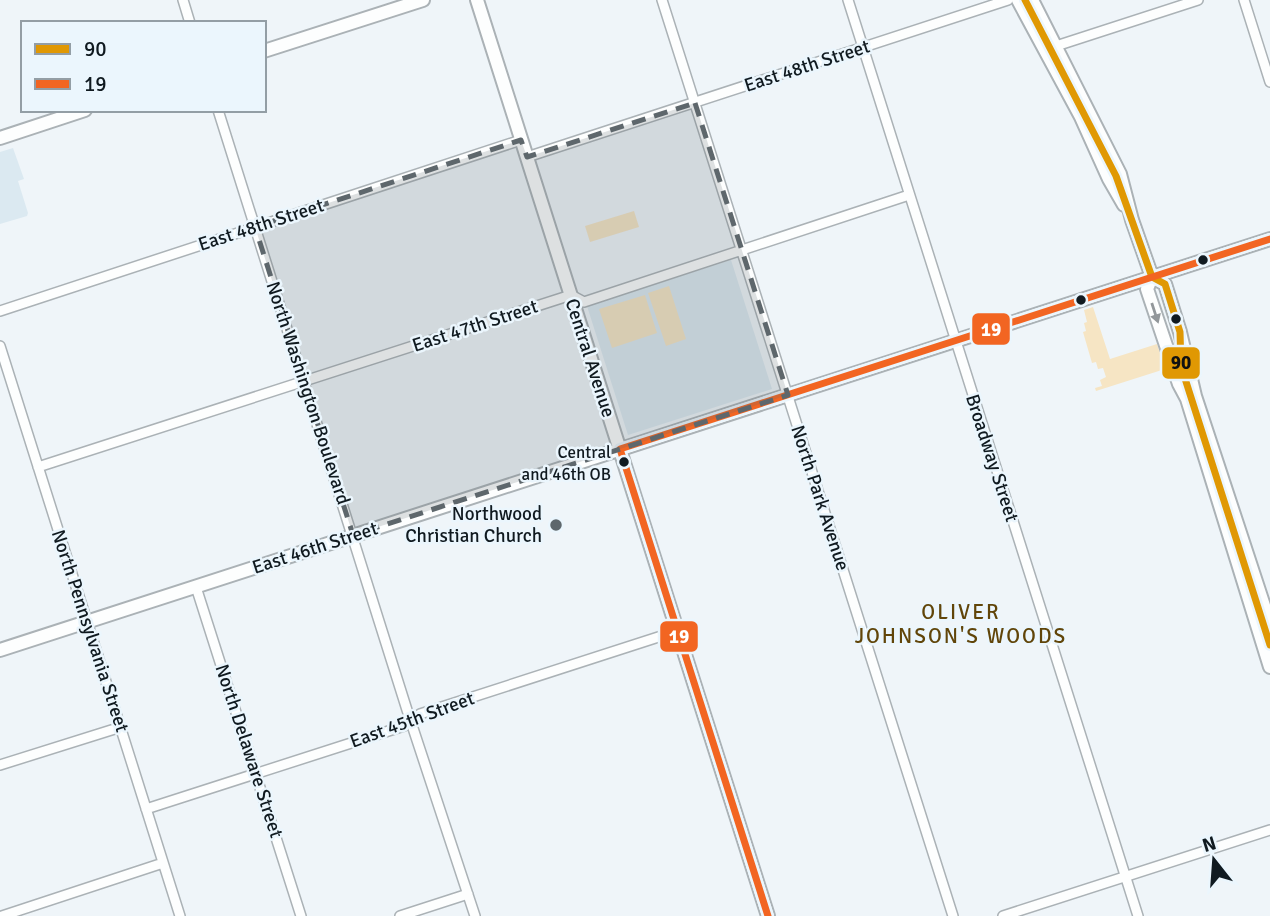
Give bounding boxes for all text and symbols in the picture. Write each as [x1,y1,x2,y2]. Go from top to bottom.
legend [21,21,266,112]
street label: East 48th Street [741,34,873,98]
text: 90 [84,36,107,62]
text: 19 [84,71,107,97]
street label: East 48th Street [195,193,327,257]
unlabelled marker [1196,253,1210,267]
street label: North Washington Boulevard [261,278,355,508]
unlabelled marker [1074,293,1088,307]
street label: East 47th Street [409,294,541,358]
street label: Central Avenue [559,296,621,420]
one-way arrow [1150,303,1161,324]
line badge: 19 [971,312,1011,346]
unlabelled marker [1169,312,1183,326]
text: 19 [981,318,1001,342]
line badge: 90 [1161,346,1201,380]
text: 90 [1171,351,1191,375]
street label: Broadway Street [960,391,1024,525]
street label: North Park Avenue [785,422,855,574]
place label: Central and 46th OB [522,442,611,485]
marker: Central and 46th OB [617,455,631,469]
place label: Northwood Christian Church [405,502,542,548]
street label: East 46th Street [249,516,381,580]
marker: Northwood Christian Church [548,517,564,533]
street label: North Pennsylvania Street [46,527,134,736]
district label: OLIVER JOHNSON'S WOODS [855,599,1067,649]
line badge: 19 [659,620,699,653]
text: 19 [669,625,689,649]
street label: North Delaware Street [210,661,289,841]
street label: East 45th Street [347,686,478,754]
north arrow [1179,825,1249,895]
text: N [1199,831,1219,858]

